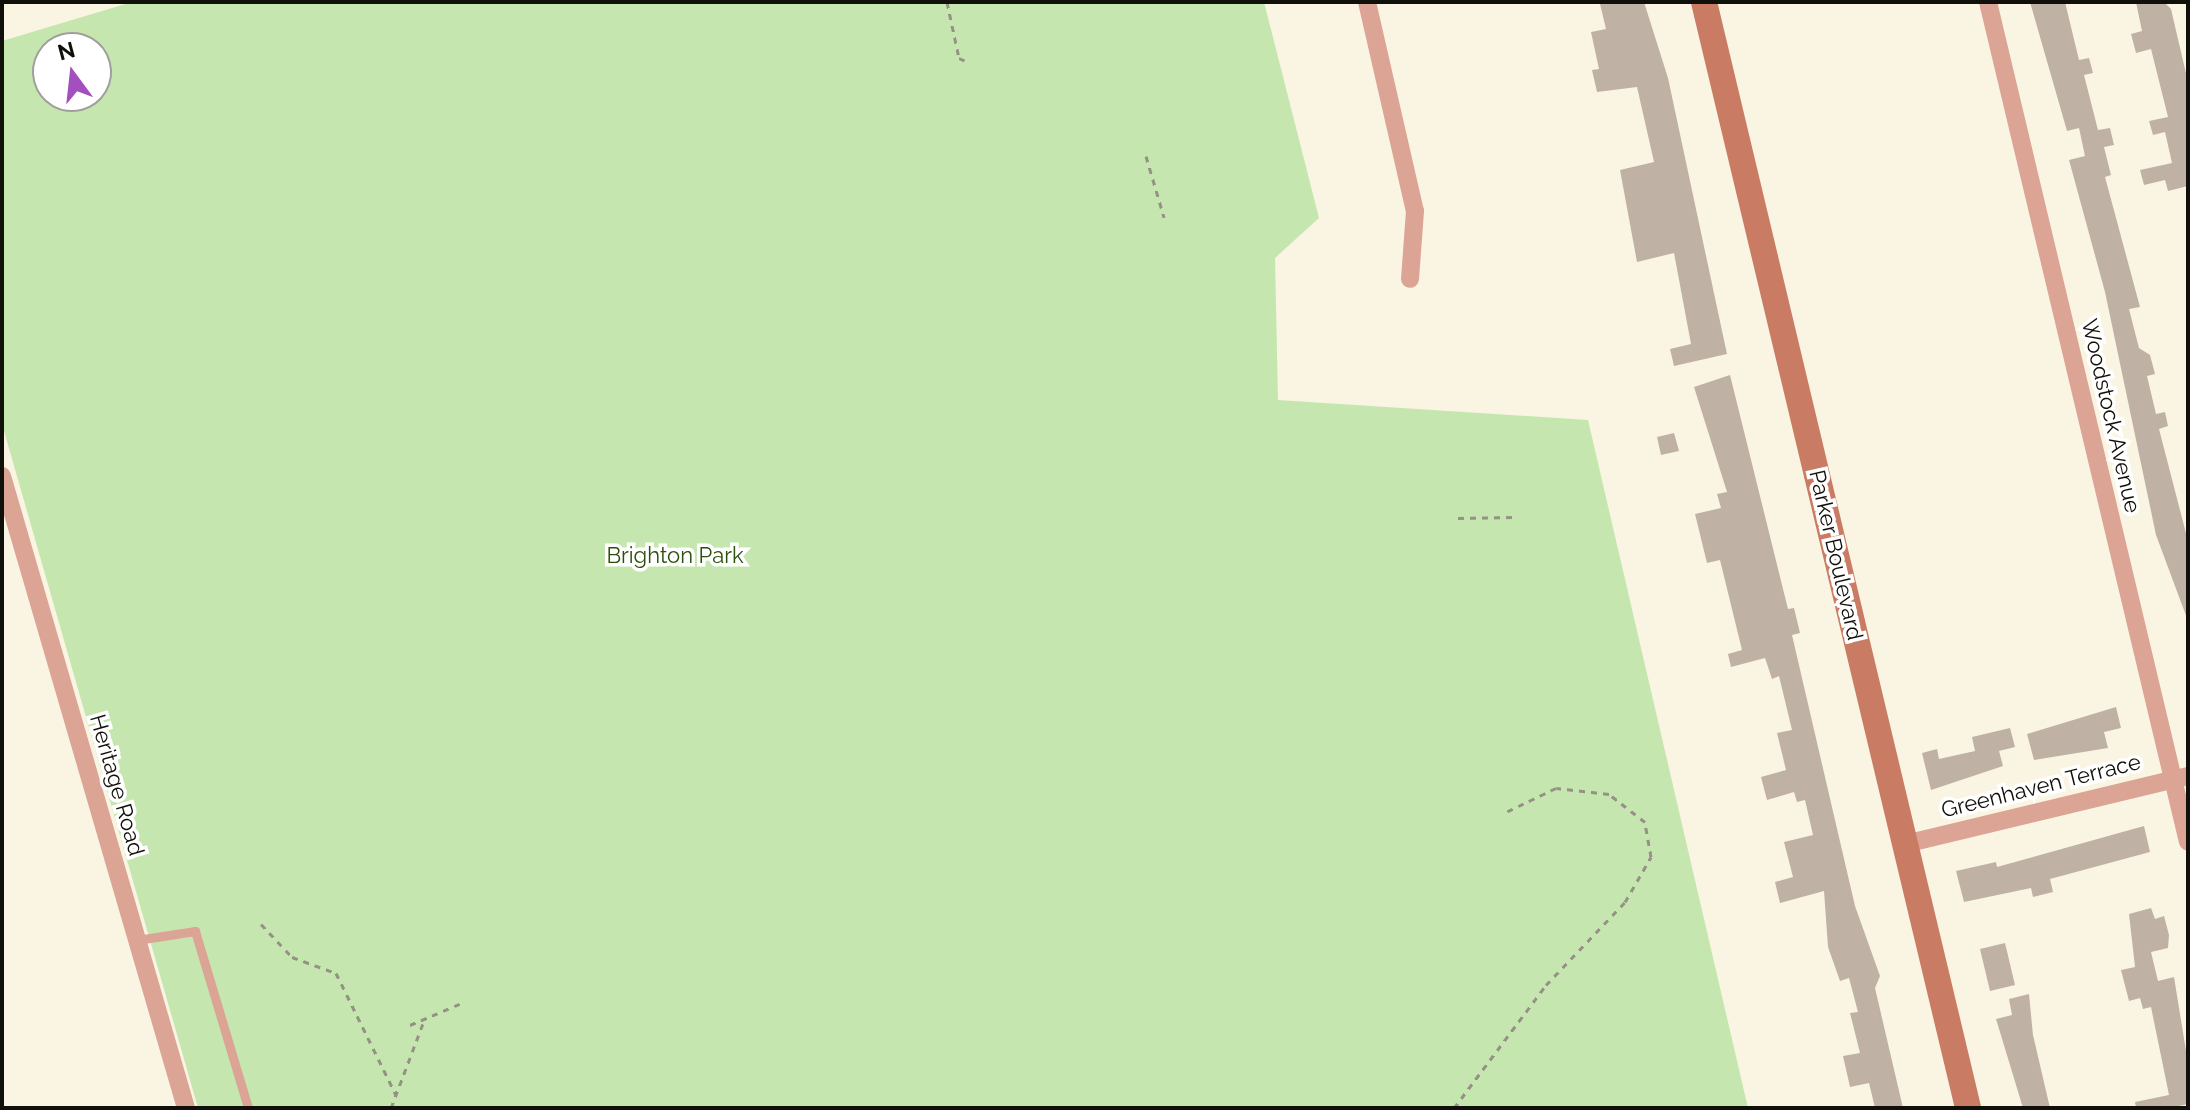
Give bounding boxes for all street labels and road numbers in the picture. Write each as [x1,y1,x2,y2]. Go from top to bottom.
street label: Woodstock Avenue [2076,316,2146,516]
street label: Parker Boulevard [1804,467,1868,643]
street label: Heritage Road [84,711,150,859]
street label: Greenhaven Terrace [1938,748,2144,824]

